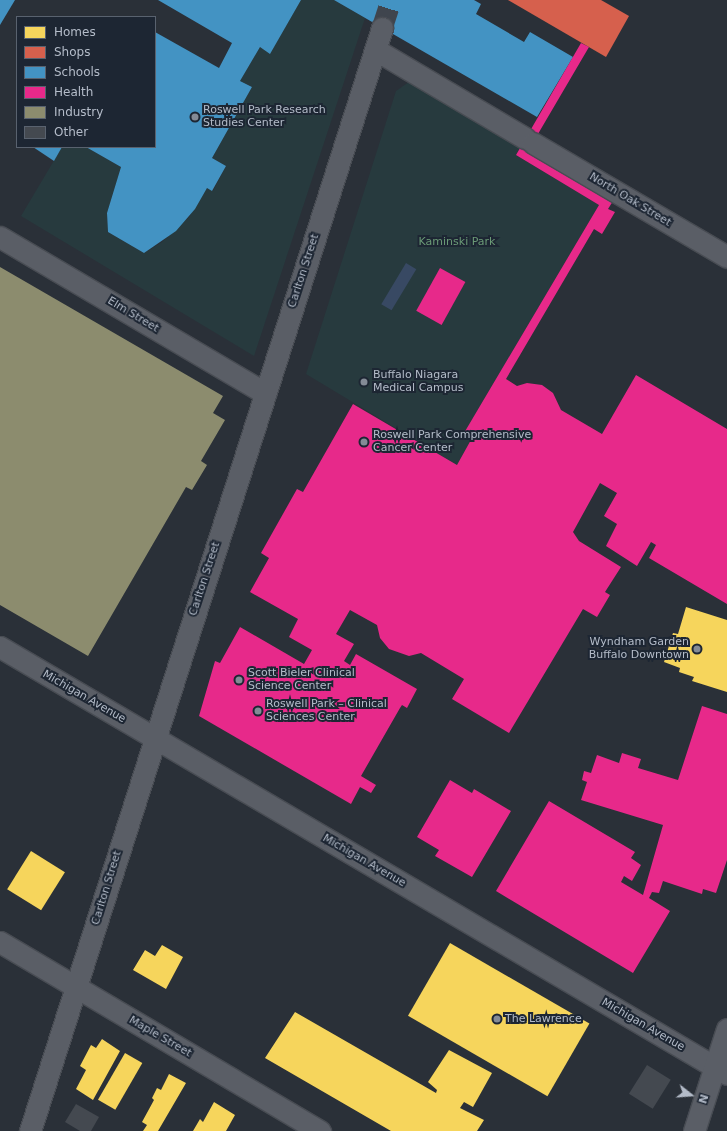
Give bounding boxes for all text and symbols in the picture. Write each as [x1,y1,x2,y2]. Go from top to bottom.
legend [16,16,156,148]
text: Homes [54,25,96,39]
text: Shops [54,45,90,59]
text: Schools [54,65,100,79]
text: Health [54,85,93,99]
place label: Roswell Park Research Studies Center [203,104,326,130]
text: Industry [54,105,103,119]
marker: Roswell Park Research Studies Center [190,112,200,122]
text: Other [54,125,88,139]
street label: North Oak Street [587,170,673,230]
street label: Carlton Street [286,232,322,310]
park label: Kaminski Park [419,235,495,249]
street label: Elm Street [105,294,161,336]
place label: Buffalo Niagara Medical Campus [373,369,463,395]
marker: Buffalo Niagara Medical Campus [358,376,370,388]
place label: Roswell Park Comprehensive Cancer Center [373,429,531,455]
marker: Roswell Park Comprehensive Cancer Center [358,436,370,448]
street label: Carlton Street [187,540,223,618]
place label: Wyndham Garden Buffalo Downtown [589,636,689,662]
marker: Wyndham Garden Buffalo Downtown [692,644,702,654]
place label: Scott Bieler Clinical Science Center [248,667,355,693]
street label: Michigan Avenue [40,668,128,726]
marker: Scott Bieler Clinical Science Center [233,674,245,686]
place label: Roswell Park – Clinical Sciences Center [266,698,387,724]
marker: Roswell Park – Clinical Sciences Center [253,706,263,716]
street label: Michigan Avenue [320,832,408,890]
street label: Carlton Street [89,849,125,927]
street label: Michigan Avenue [599,996,687,1054]
place label: The Lawrence [505,1012,582,1026]
street label: Maple Street [126,1014,194,1060]
marker: The Lawrence [492,1014,502,1024]
north arrow [671,1075,711,1115]
text: N [695,1092,711,1105]

